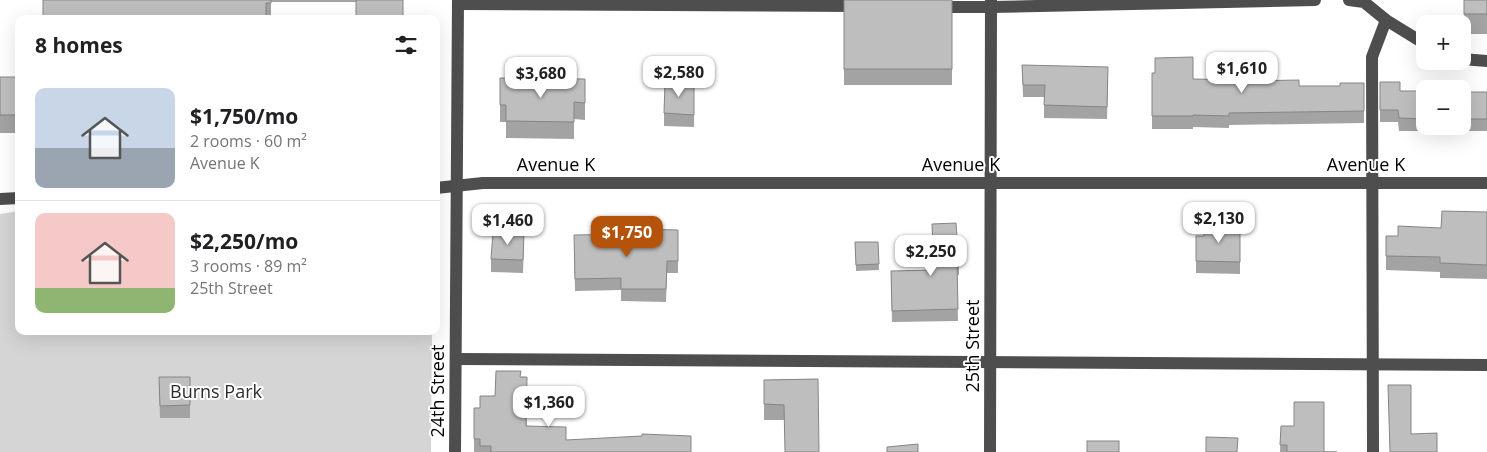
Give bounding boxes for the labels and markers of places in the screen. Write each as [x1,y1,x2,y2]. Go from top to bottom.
pin: $1,610 [1201,52,1283,94]
pin: $3,680 [500,56,582,99]
pin: $2,580 [638,56,720,98]
pin: $2,130 [1178,202,1260,244]
pin: $1,460 [467,204,549,246]
pin: $1,750 [586,216,668,258]
pin: $2,250 [890,234,972,277]
pin: $1,360 [508,386,590,428]

